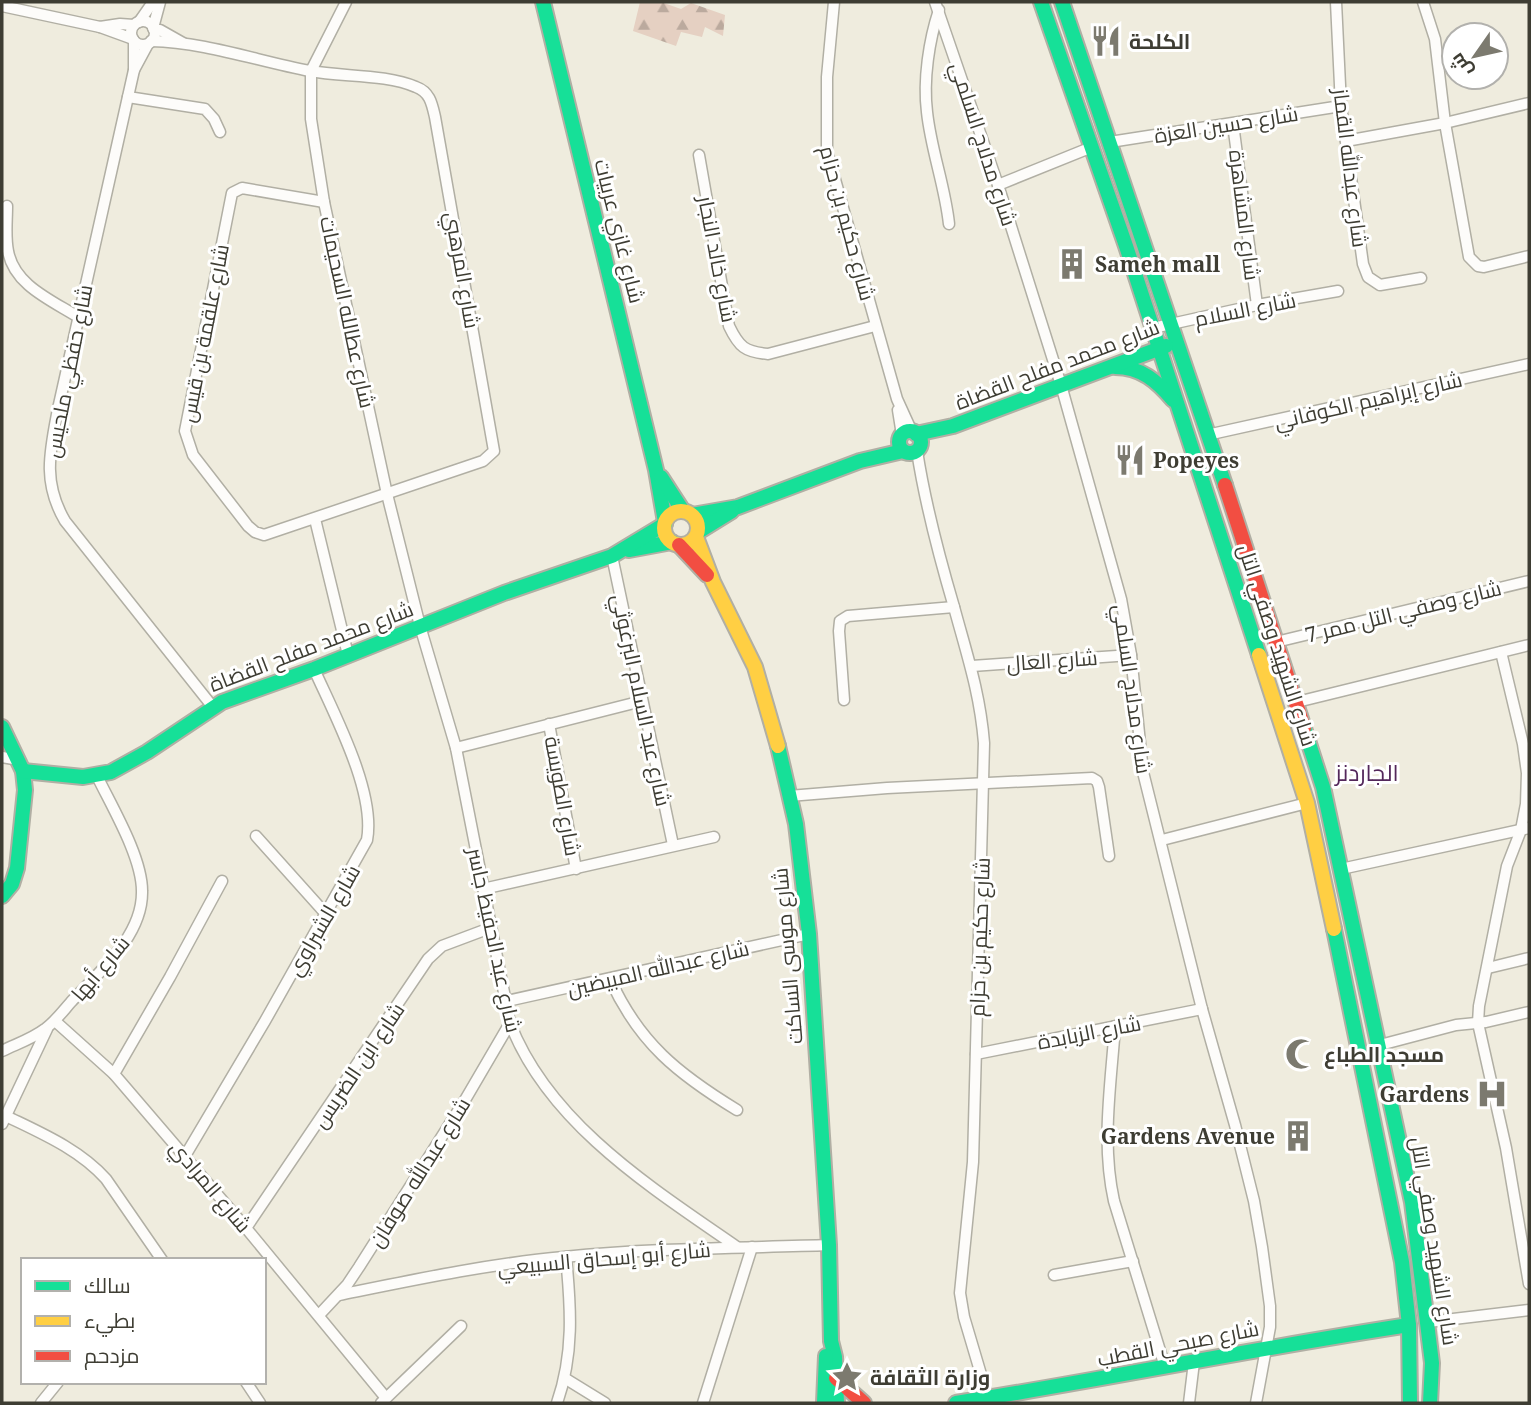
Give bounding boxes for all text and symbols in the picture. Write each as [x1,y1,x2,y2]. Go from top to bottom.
north arrow [1440,21,1510,91]
restaurant icon: الكلحة [1089,24,1123,58]
place label: الكلحة [1129,27,1190,55]
text: ش [1443,48,1479,83]
street label: شارع مدلاج السلمي [941,59,1024,230]
street label: شارع عبدالله القماز [1326,86,1375,249]
street label: شارع حسين العزة [1152,99,1300,150]
street label: شارع حكيم بن حزام [813,142,882,304]
street label: شارع المشاهرة [1222,148,1267,282]
street label: شارع غازي عربيات [586,156,651,307]
street label: شارع خالد النجار [691,192,744,325]
street label: شارع المرهبي [436,209,487,331]
street label: شارع عطالله السحيمات [313,213,382,411]
street label: شارع علقمة بن قيس [173,241,236,425]
building icon: Sameh mall [1055,247,1089,281]
place label: Sameh mall [1095,250,1221,278]
street label: شارع حفظي ملحيس [37,282,101,461]
street label: شارع السلام [1192,285,1298,334]
street label: شارع محمد مفلح القضاة [951,312,1163,417]
street label: شارع إبراهيم الكوفاني [1271,365,1465,438]
restaurant icon: Popeyes [1113,443,1147,477]
place label: Popeyes [1153,446,1239,474]
street label: شارع الشهيد وصفي التل [1229,540,1324,750]
street label: شارع وصفي التل ممر 7 [1302,573,1505,652]
street label: شارع عبد السلام البرغوثي [603,591,678,809]
street label: شارع محمد مفلح القضاة [205,594,417,699]
street label: شارع مدلاج السلمي [1104,603,1159,776]
street label: شارع العال [1006,643,1098,678]
street label: شارع الطويسة [538,734,587,858]
district label: الجاردنز [1333,756,1399,788]
street label: شارع عبد الحفيظ جاسر [461,844,528,1035]
street label: شارع حكيم بن حزام [962,857,997,1017]
street label: شارع الشبراوي [280,859,369,982]
street label: شارع موسى الساكت [765,866,810,1045]
street label: شارع أبها [64,929,136,1007]
street label: شارع عبدالله المبيضين [564,933,752,1004]
street label: شارع ابن الضريس [306,997,411,1134]
street label: شارع الزبابدة [1035,1008,1143,1057]
mosque icon: مسجد الطباع [1284,1037,1318,1071]
place label: مسجد الطباع [1324,1040,1444,1069]
hospital icon: Gardens [1475,1077,1509,1111]
place label: Gardens [1379,1080,1469,1108]
street label: شارع عبدالله صوفان [362,1092,477,1253]
building icon: Gardens Avenue [1281,1119,1315,1153]
place label: Gardens Avenue [1101,1122,1275,1150]
street label: شارع المرادي [162,1134,258,1240]
street label: شارع الشهيد وصفي التل [1402,1135,1465,1348]
street label: شارع أبو إسحاق السبيعي [496,1235,712,1284]
legend [21,1258,266,1384]
text: سالك [84,1271,131,1299]
text: بطيء [84,1306,135,1337]
street label: شارع صبحي القطب [1095,1314,1262,1375]
text: مزدحم [84,1341,139,1370]
place icon: وزارة الثقافة [830,1360,864,1394]
place label: وزارة الثقافة [870,1363,990,1391]

